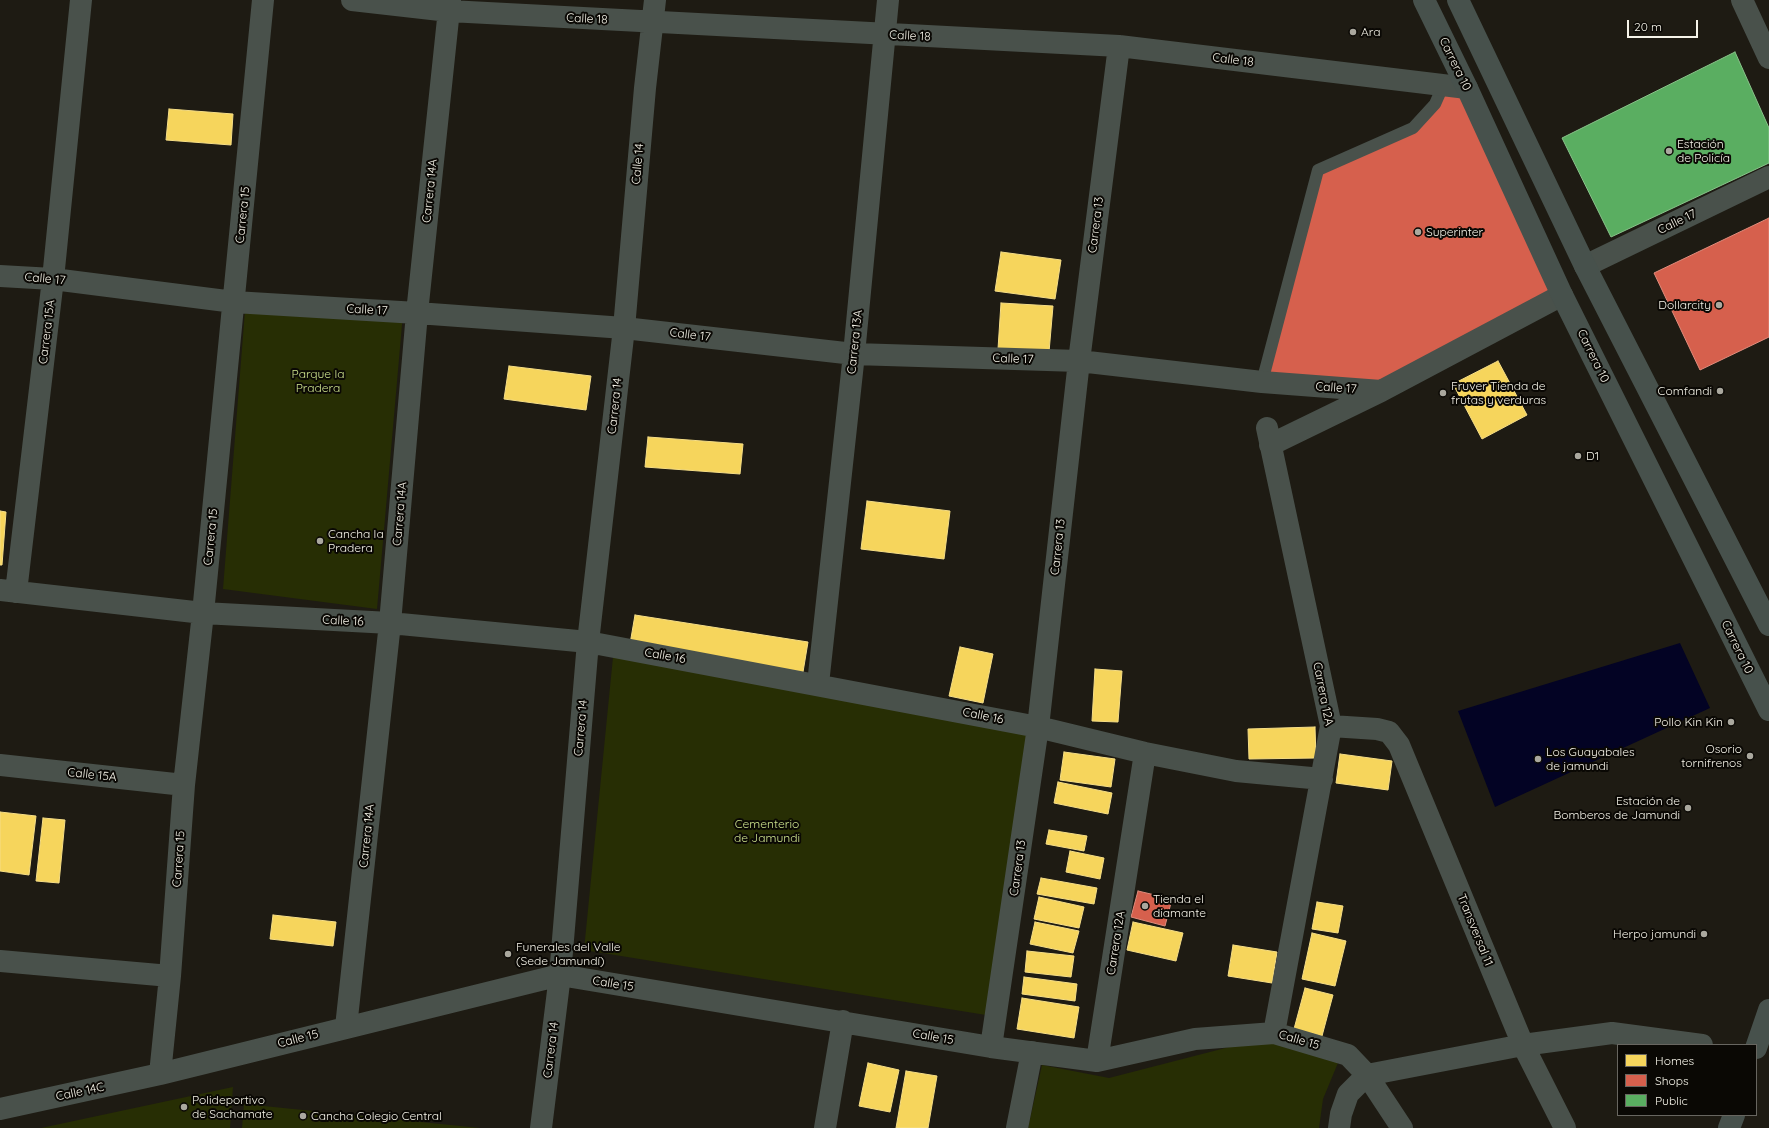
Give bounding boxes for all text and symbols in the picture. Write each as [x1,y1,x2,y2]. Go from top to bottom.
street label: Calle 18 [566,11,608,27]
scale bar [1629,12,1700,38]
text: 20 m [1634,19,1662,34]
place label: Ara [1361,25,1381,39]
marker: Ara [1348,27,1358,37]
street label: Calle 18 [889,28,931,44]
street label: Carrera 10 [1436,35,1474,93]
street label: Calle 18 [1212,50,1254,70]
place label: Estación de Policía [1677,137,1730,165]
street label: Calle 14 [629,143,647,185]
marker: Estación de Policía [1664,146,1674,156]
street label: Carrera 14A [419,158,441,224]
street label: Carrera 15 [233,186,253,244]
street label: Carrera 13 [1085,196,1107,254]
street label: Calle 17 [1655,207,1699,237]
place label: Superinter [1426,225,1483,239]
marker: Superinter [1413,227,1423,237]
street label: Calle 17 [24,270,66,288]
place label: Dollarcity [1658,298,1711,312]
street label: Carrera 15A [36,299,58,365]
marker: Dollarcity [1714,300,1724,310]
street label: Calle 17 [346,302,388,318]
street label: Carrera 13A [844,309,866,375]
street label: Calle 17 [669,325,711,345]
street label: Carrera 10 [1574,327,1612,385]
street label: Calle 17 [992,351,1034,367]
park label: Parque la Pradera [292,367,344,395]
street label: Carrera 14 [605,377,625,435]
street label: Calle 17 [1315,379,1357,397]
place label: Fruver Tienda de frutas y verduras [1451,379,1546,407]
place label: Comfandi [1658,384,1712,398]
marker: Comfandi [1715,386,1725,396]
marker: Fruver Tienda de frutas y verduras [1438,388,1448,398]
place label: D1 [1586,449,1599,463]
marker: D1 [1573,451,1583,461]
street label: Carrera 14A [390,481,410,547]
street label: Carrera 15 [201,508,221,566]
street label: Carrera 13 [1048,518,1068,576]
place label: Cancha la Pradera [328,527,384,555]
marker: Cancha la Pradera [315,536,325,546]
street label: Calle 16 [322,613,364,629]
street label: Carrera 10 [1718,618,1756,676]
street label: Calle 16 [643,645,687,667]
street label: Carrera 12A [1310,661,1336,727]
street label: Carrera 14 [571,699,591,757]
street label: Calle 16 [961,705,1005,727]
place label: Pollo Kin Kin [1654,715,1723,729]
marker: Pollo Kin Kin [1726,717,1736,727]
place label: Osorio tornifrenos [1681,742,1742,770]
place label: Los Guayabales de jamundi [1546,745,1635,773]
marker: Osorio tornifrenos [1745,751,1755,761]
marker: Los Guayabales de jamundi [1533,754,1543,764]
street label: Calle 15A [67,765,117,785]
place label: Estación de Bomberos de Jamundi [1553,794,1680,822]
street label: Carrera 14A [356,803,378,869]
marker: Estación de Bomberos de Jamundi [1683,803,1693,813]
park label: Cementerio de Jamundi [734,817,800,845]
street label: Carrera 15 [170,830,188,888]
street label: Carrera 13 [1007,839,1029,897]
place label: Tienda el diamante [1153,892,1206,920]
street label: Transversal 11 [1454,892,1496,968]
marker: Tienda el diamante [1140,901,1150,911]
street label: Carrera 12A [1104,910,1128,976]
place label: Herpo jamundi [1613,927,1696,941]
marker: Herpo jamundi [1699,929,1709,939]
place label: Funerales del Valle (Sede Jamundí) [516,940,621,968]
marker: Funerales del Valle (Sede Jamundí) [503,949,513,959]
street label: Calle 15 [591,974,635,994]
street label: Carrera 14 [540,1021,562,1079]
street label: Calle 15 [911,1026,955,1048]
street label: Calle 15 [276,1027,320,1051]
street label: Calle 15 [1277,1027,1321,1053]
legend [1617,1044,1757,1116]
text: Homes [1655,1053,1694,1068]
text: Shops [1655,1073,1689,1088]
street label: Calle 14C [55,1080,105,1104]
place label: Polideportivo de Sachamate [192,1093,273,1121]
text: Public [1655,1093,1688,1108]
marker: Polideportivo de Sachamate [179,1102,189,1112]
place label: Cancha Colegio Central [311,1109,442,1123]
marker: Cancha Colegio Central [298,1111,308,1121]

